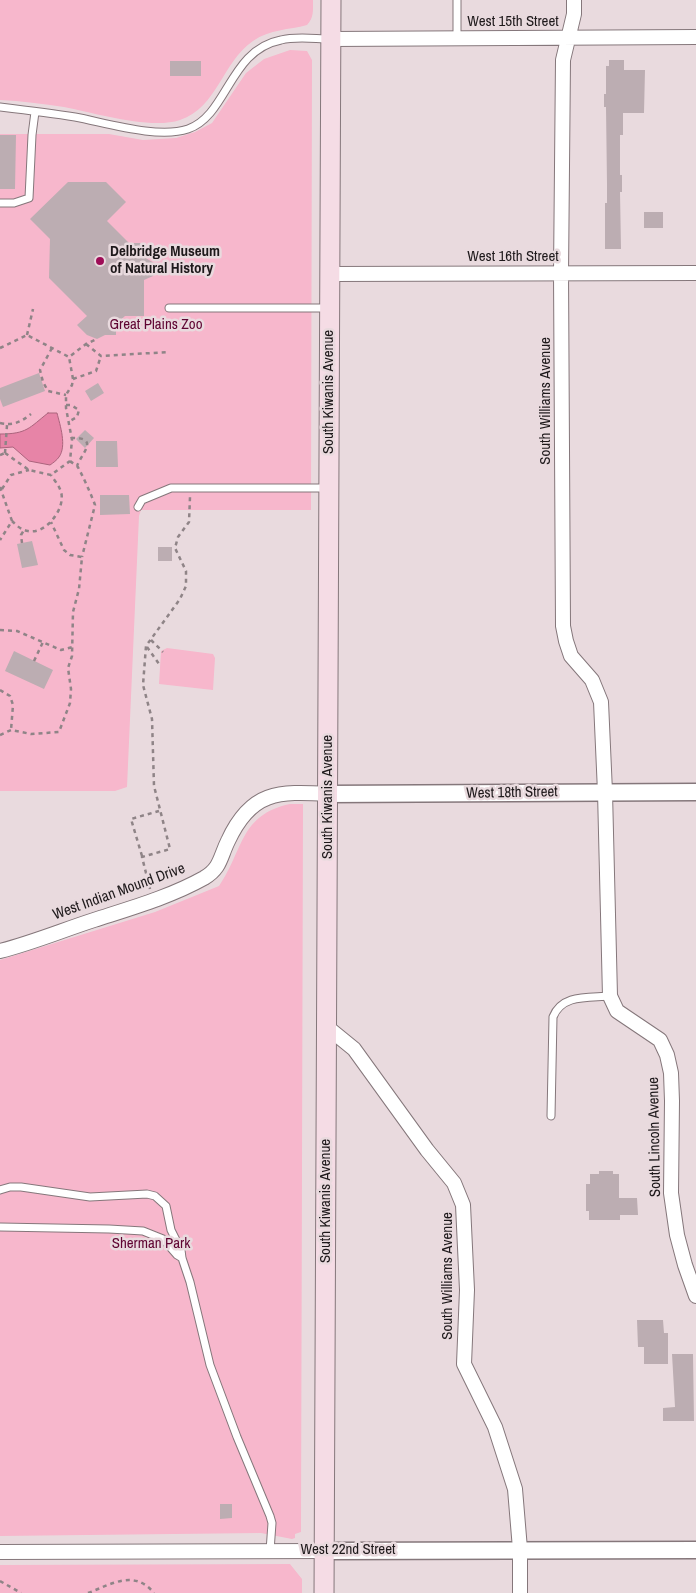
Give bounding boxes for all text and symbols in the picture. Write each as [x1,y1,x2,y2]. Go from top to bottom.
street label: West 15th Street [467,13,559,31]
place label: Delbridge Museum of Natural History [110,243,220,278]
street label: West 16th Street [467,248,559,266]
marker: Delbridge Museum of Natural History [94,255,106,267]
park label: Great Plains Zoo [110,316,202,334]
street label: South Kiwanis Avenue [320,330,338,454]
street label: South Williams Avenue [537,337,555,465]
street label: South Kiwanis Avenue [319,735,337,859]
street label: West 18th Street [466,783,558,803]
street label: West Indian Mound Drive [50,860,188,924]
street label: South Lincoln Avenue [645,1077,665,1197]
street label: South Kiwanis Avenue [317,1139,335,1263]
street label: South Williams Avenue [439,1212,457,1340]
park label: Sherman Park [112,1235,190,1253]
street label: West 22nd Street [301,1541,395,1559]

